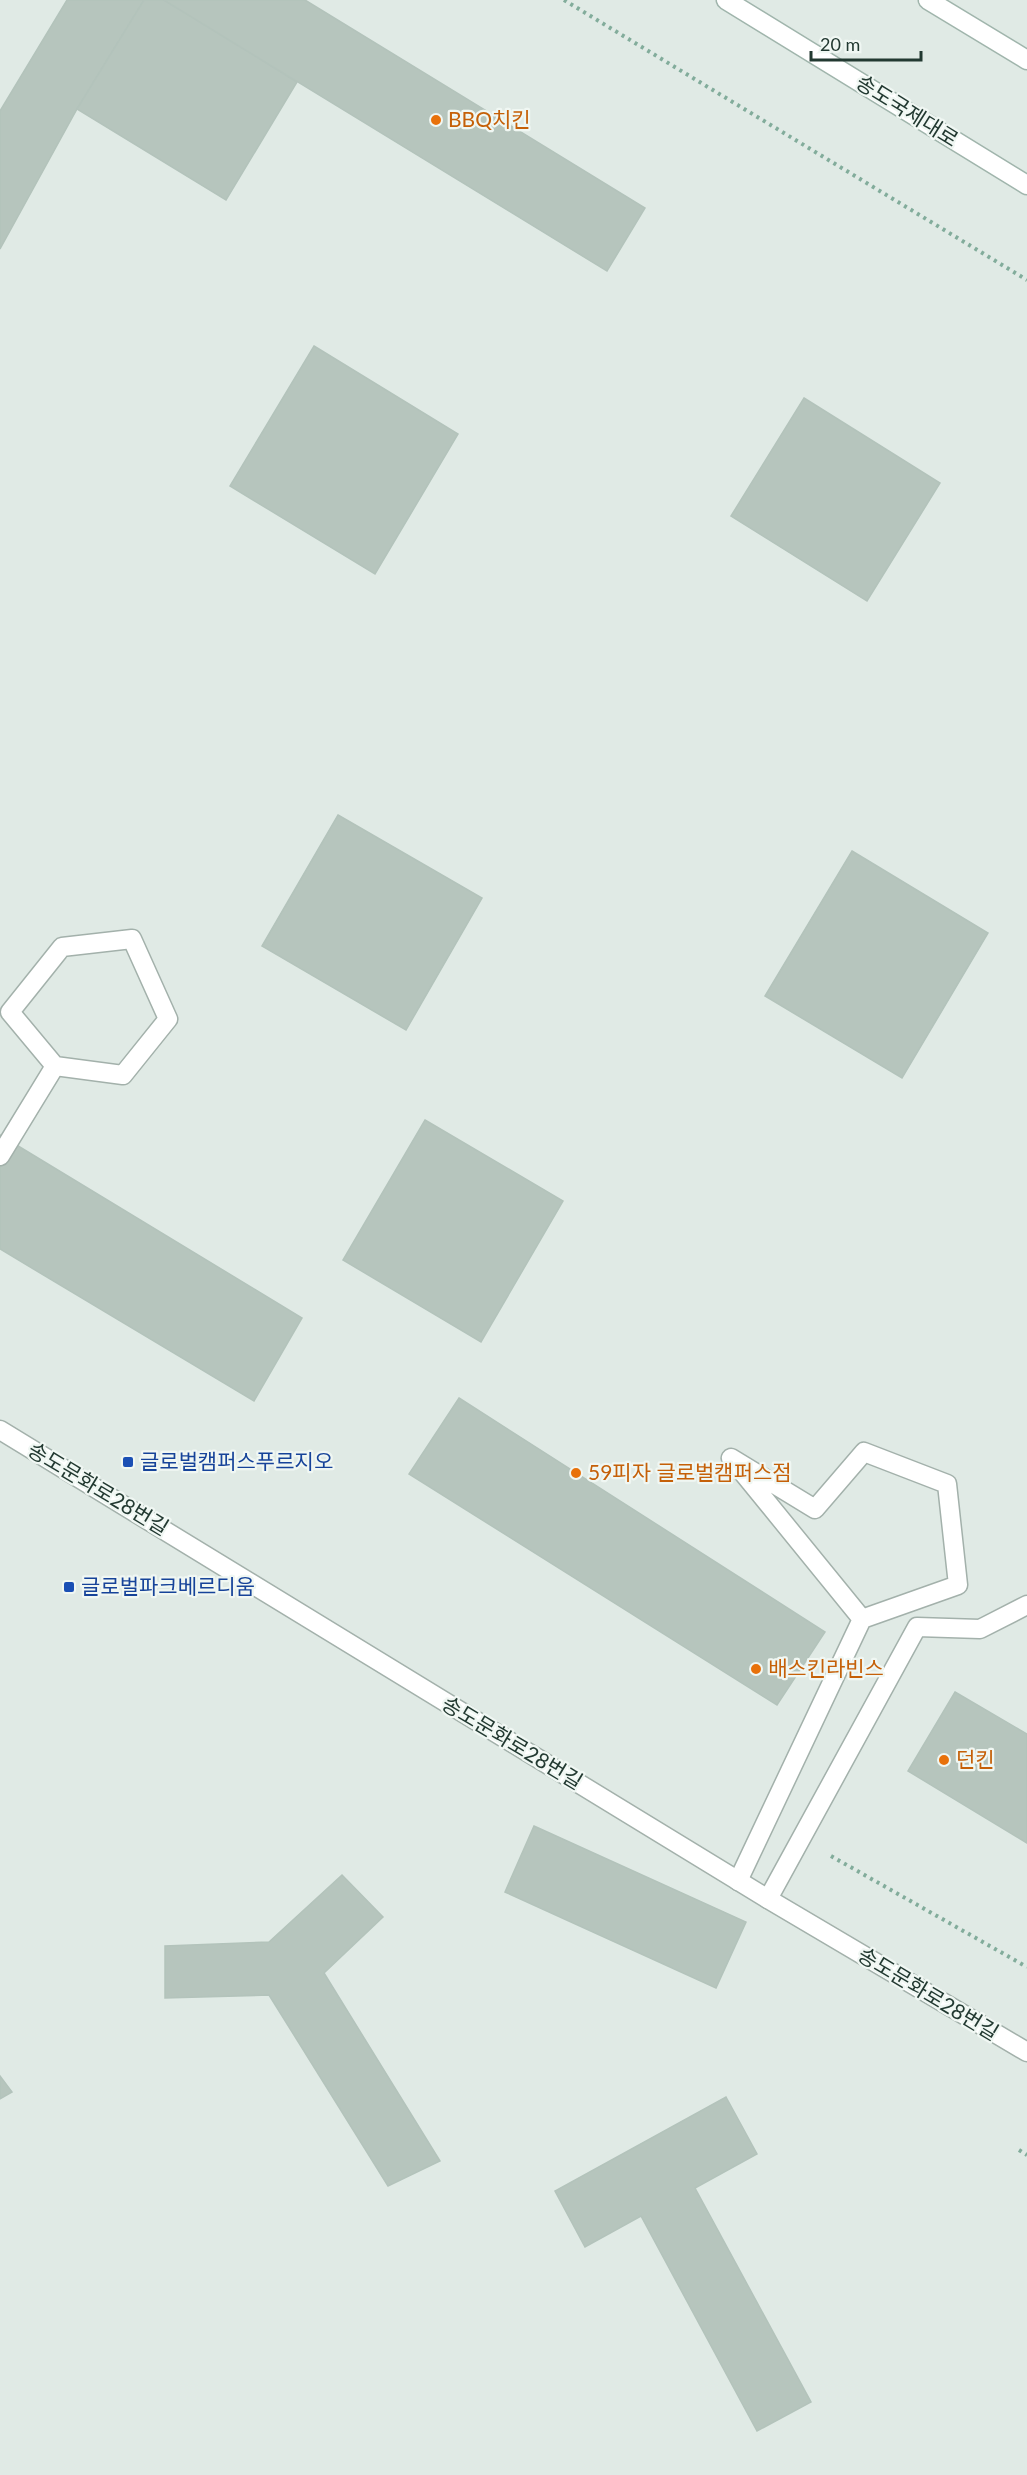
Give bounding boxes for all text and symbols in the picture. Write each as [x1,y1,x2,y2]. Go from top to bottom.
scale bar [811,24,920,62]
text: 20 m [820,33,860,55]
street label: 송도국제대로 [852,68,964,151]
place label: BBQ치킨 [448,106,531,131]
marker: BBQ치킨 [429,113,443,127]
street label: 송도문화로28번길 [24,1436,174,1540]
place label: 글로벌캠퍼스푸르지오 [140,1448,333,1473]
marker: 글로벌캠퍼스푸르지오 [121,1455,135,1469]
place label: 59피자 글로벌캠퍼스점 [588,1459,792,1484]
marker: 59피자 글로벌캠퍼스점 [569,1466,583,1480]
place label: 글로벌파크베르디움 [81,1573,255,1598]
marker: 글로벌파크베르디움 [62,1580,76,1594]
place label: 배스킨라빈스 [768,1655,884,1680]
marker: 배스킨라빈스 [749,1662,763,1676]
street label: 송도문화로28번길 [438,1690,588,1794]
place label: 던킨 [956,1746,995,1771]
marker: 던킨 [937,1753,951,1767]
street label: 송도문화로28번길 [854,1941,1004,2045]

